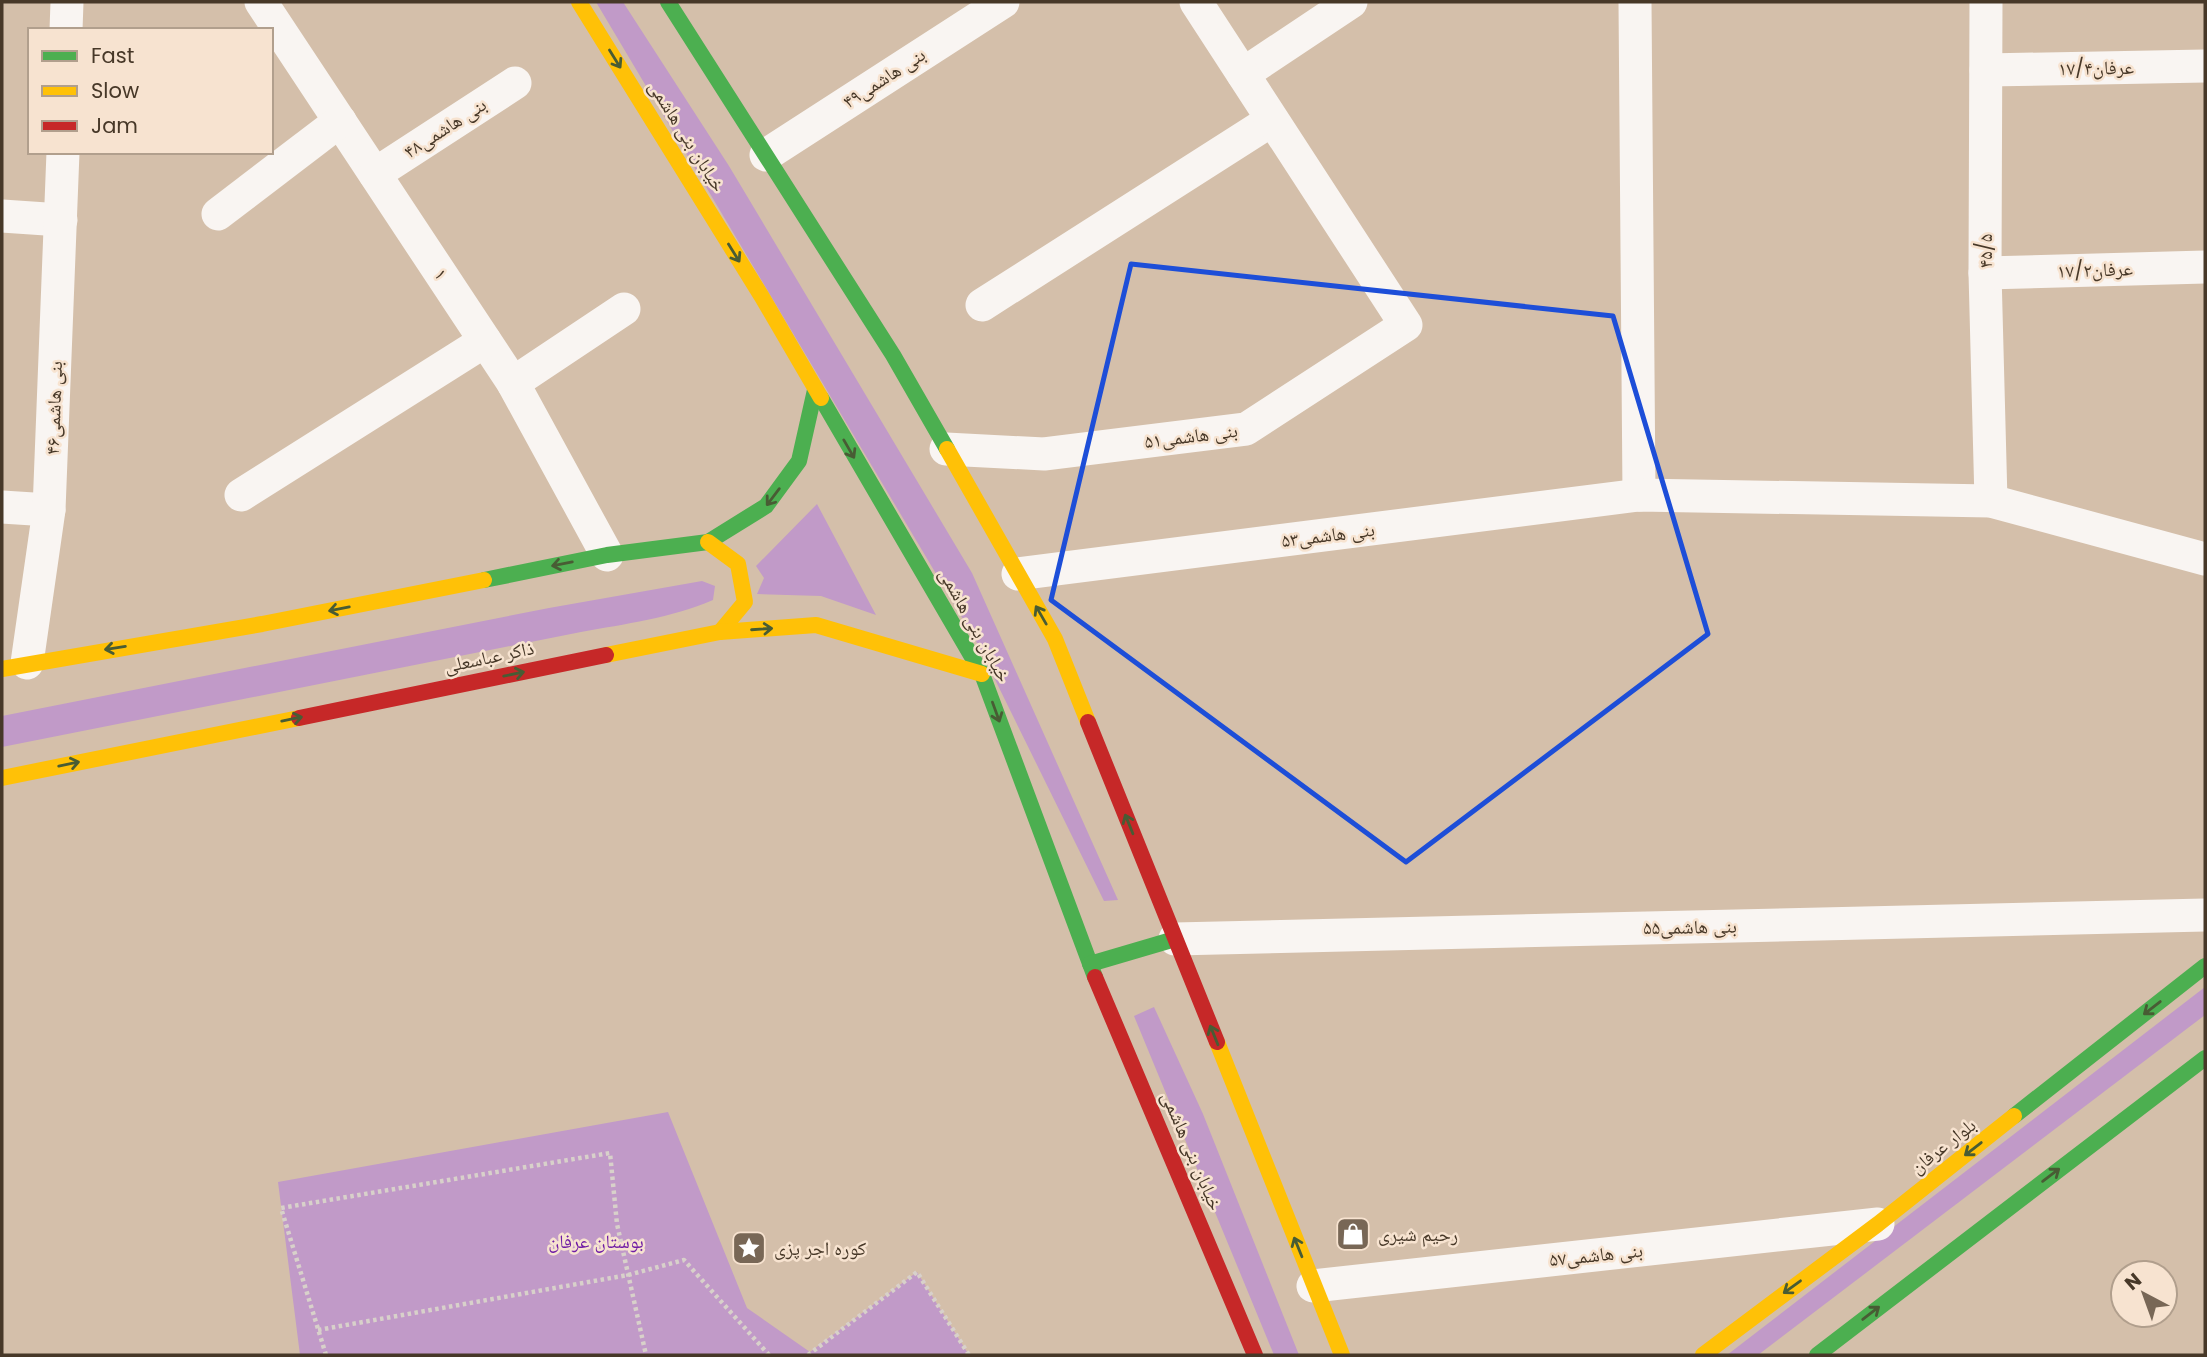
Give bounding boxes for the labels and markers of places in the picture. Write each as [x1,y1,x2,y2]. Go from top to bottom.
shop icon: رحیم شیری [1334,1215,1372,1253]
place label: رحیم شیری [1378,1221,1458,1248]
place icon: کوره اجر پزی [730,1229,768,1267]
place label: کوره اجر پزی [774,1235,866,1262]

